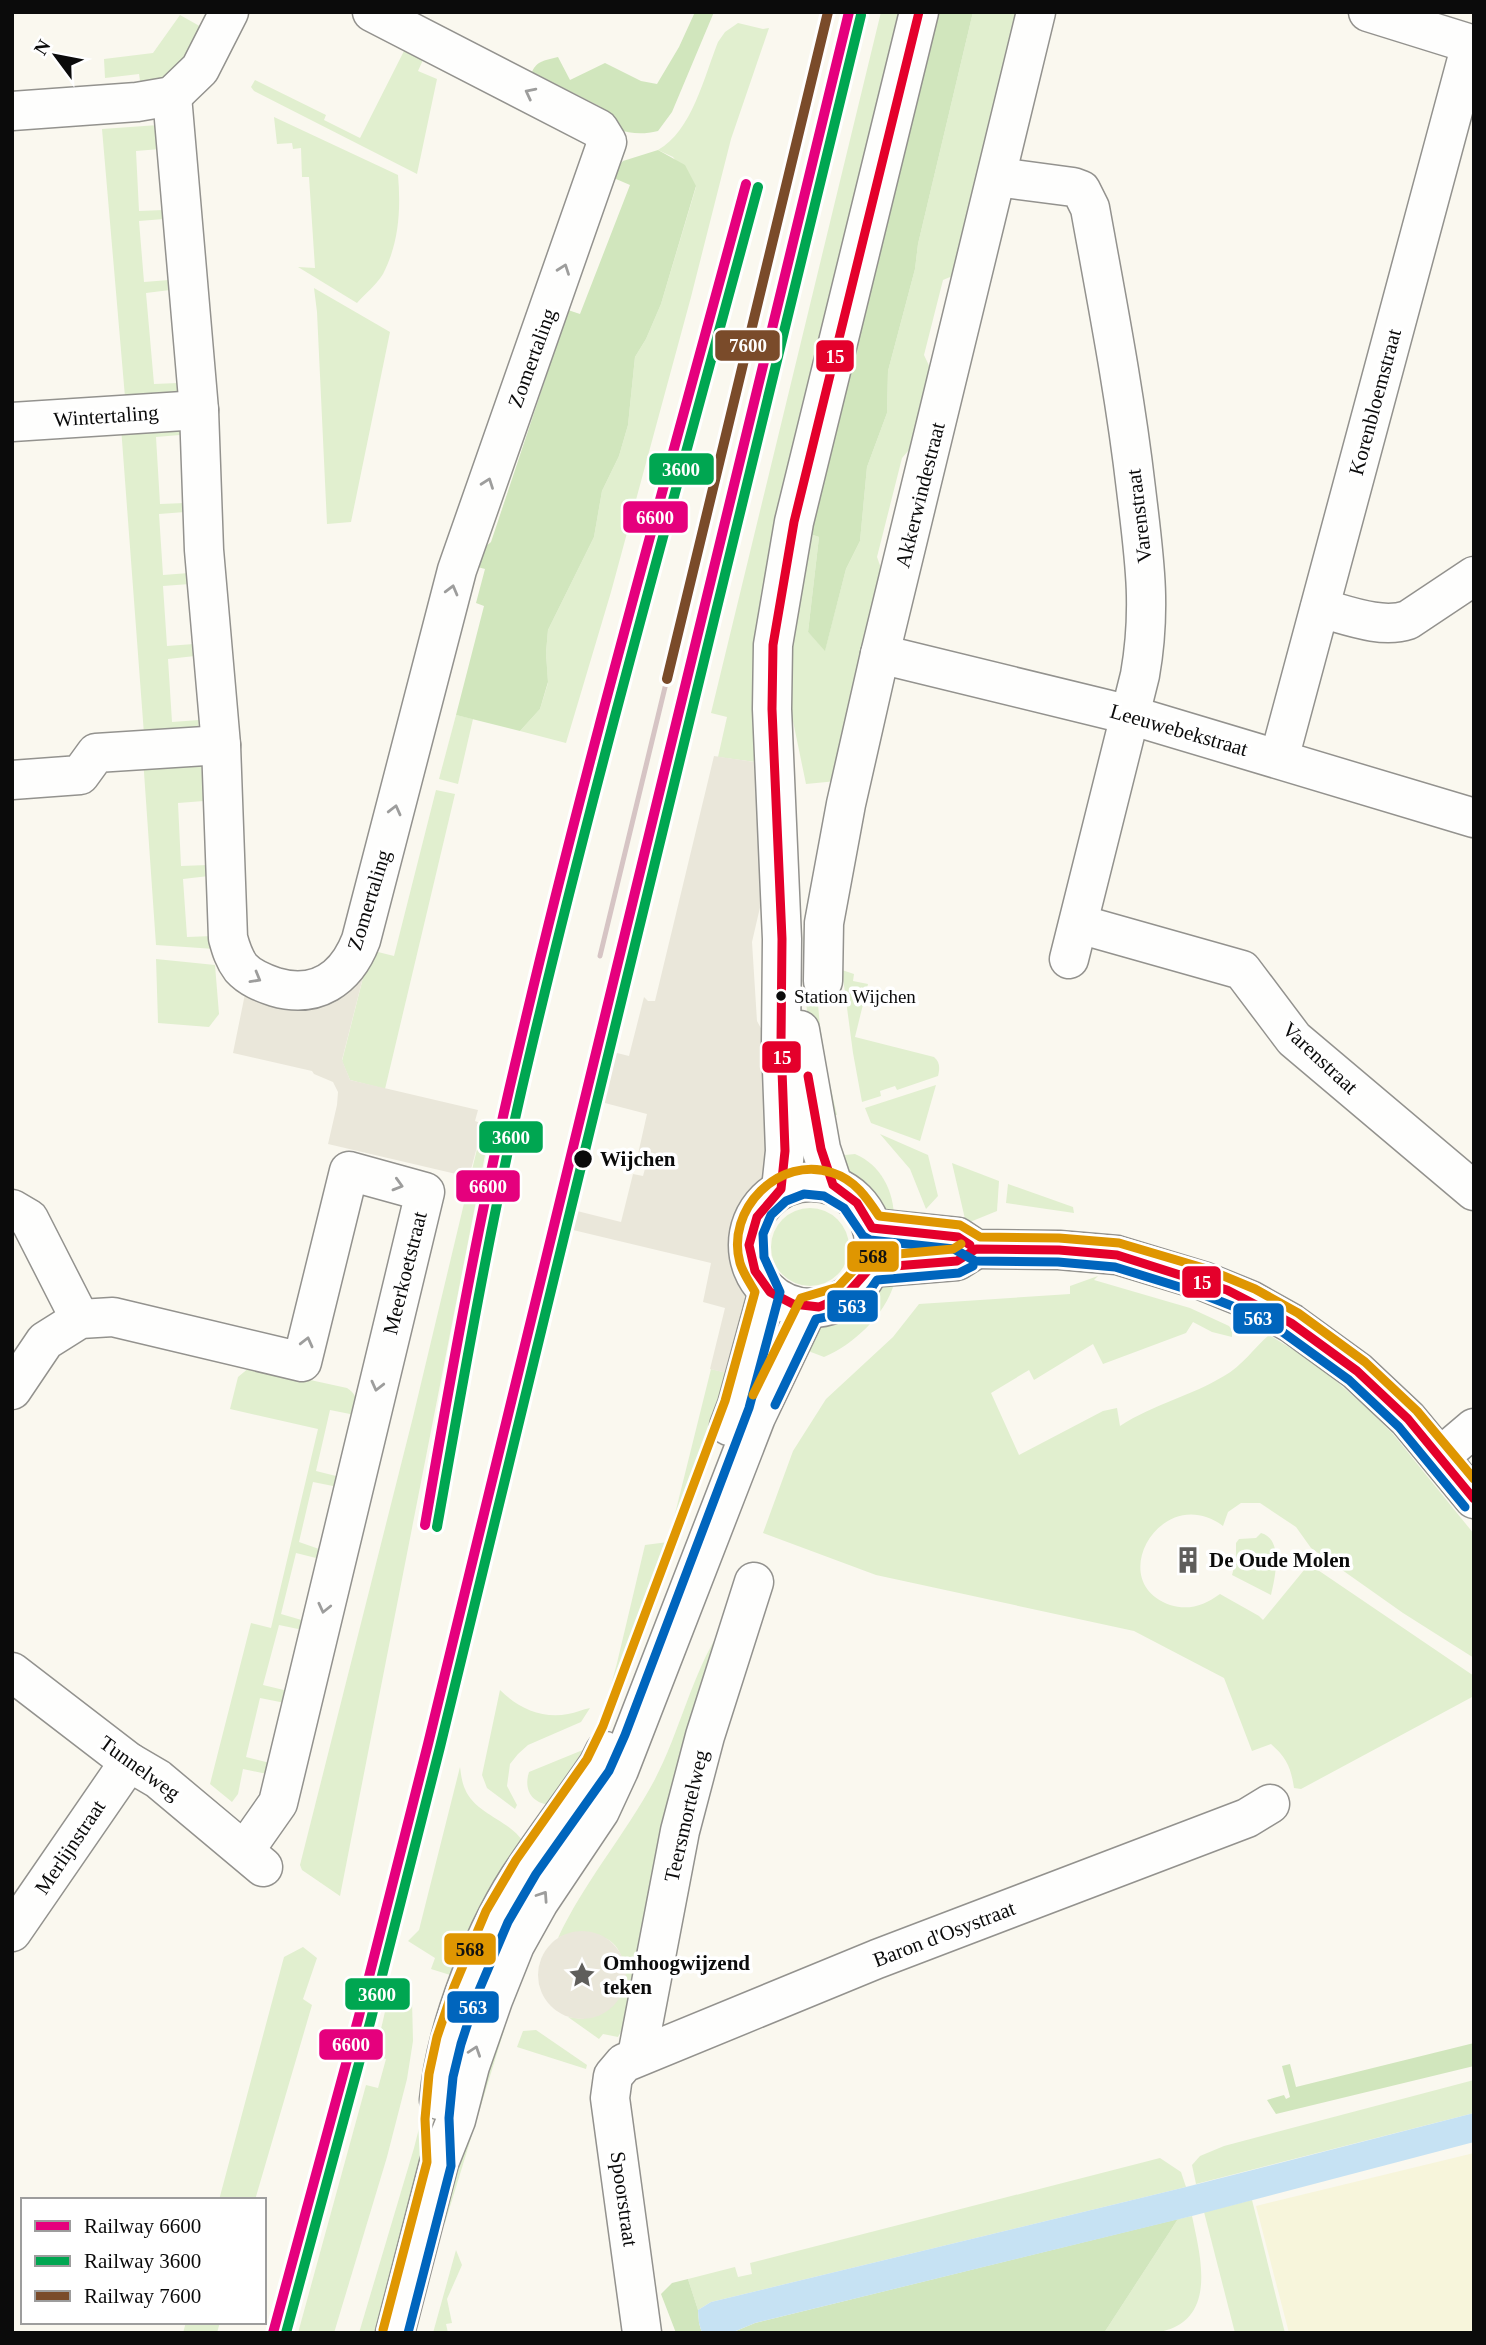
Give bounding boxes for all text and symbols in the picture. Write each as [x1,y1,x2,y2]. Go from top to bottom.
north arrow [21,21,91,91]
text: N [29,36,55,59]
one-way arrow [525,88,538,102]
one-way arrow [556,264,570,276]
street label: Zomertaling [503,305,561,411]
street label: Korenbloemstraat [1344,326,1406,478]
line badge: 7600 [714,329,781,362]
text: 7600 [729,335,767,356]
line badge: 15 [815,339,855,373]
text: 15 [826,346,845,367]
street label: Wintertaling [53,400,160,432]
street label: Akkerwindestraat [890,420,950,570]
line badge: 3600 [648,452,715,486]
text: 3600 [662,459,700,480]
street label: Varenstraat [1121,468,1157,564]
one-way arrow [479,478,493,490]
line badge: 6600 [622,500,689,534]
text: 6600 [636,507,674,528]
one-way arrow [444,584,458,596]
street label: Leeuwebekstraat [1107,699,1251,761]
one-way arrow [386,804,401,816]
street label: Zomertaling [342,846,396,953]
one-way arrow [248,970,261,983]
place label: Station Wijchen [794,986,916,1007]
marker: Station Wijchen [774,989,788,1003]
street label: Varenstraat [1277,1017,1363,1099]
line badge: 15 [761,1040,802,1074]
text: 15 [773,1047,792,1068]
line badge: 3600 [478,1120,544,1154]
text: 3600 [492,1127,530,1148]
place label: Wijchen [600,1147,676,1171]
marker: Wijchen [572,1148,594,1170]
line badge: 6600 [455,1169,521,1203]
one-way arrow [392,1176,404,1191]
text: 6600 [469,1176,507,1197]
street label: Meerkoetstraat [378,1209,432,1337]
line badge: 568 [846,1240,900,1273]
text: 568 [859,1246,887,1267]
line badge: 15 [1181,1265,1222,1299]
text: 15 [1193,1272,1212,1293]
line badge: 563 [826,1289,879,1323]
text: 563 [838,1296,866,1317]
line badge: 563 [1232,1302,1285,1335]
text: 563 [1244,1308,1272,1329]
one-way arrow [299,1336,313,1348]
one-way arrow [371,1380,385,1392]
building icon: De Oude Molen [1173,1545,1203,1575]
place label: De Oude Molen [1209,1548,1350,1572]
one-way arrow [318,1602,332,1614]
street label: Tunnelweg [95,1731,185,1806]
street label: Teersmortelweg [659,1747,713,1884]
street label: Merlijnstraat [30,1795,110,1899]
one-way arrow [535,1891,548,1904]
street label: Baron d'Osystraat [870,1896,1019,1972]
line badge: 568 [443,1932,497,1966]
text: 568 [456,1939,484,1960]
place label: Omhoogwijzend teken [603,1951,750,1999]
place icon: Omhoogwijzend teken [567,1960,597,1990]
line badge: 3600 [344,1977,411,2011]
text: 3600 [358,1984,396,2005]
line badge: 563 [446,1990,500,2024]
text: 563 [459,1997,487,2018]
line badge: 6600 [318,2028,384,2061]
text: 6600 [332,2034,370,2055]
one-way arrow [467,2046,481,2058]
street label: Spoorstraat [605,2150,643,2248]
legend [21,2198,266,2324]
text: Railway 6600 [84,2214,201,2238]
text: Railway 3600 [84,2249,201,2273]
text: Railway 7600 [84,2284,201,2308]

